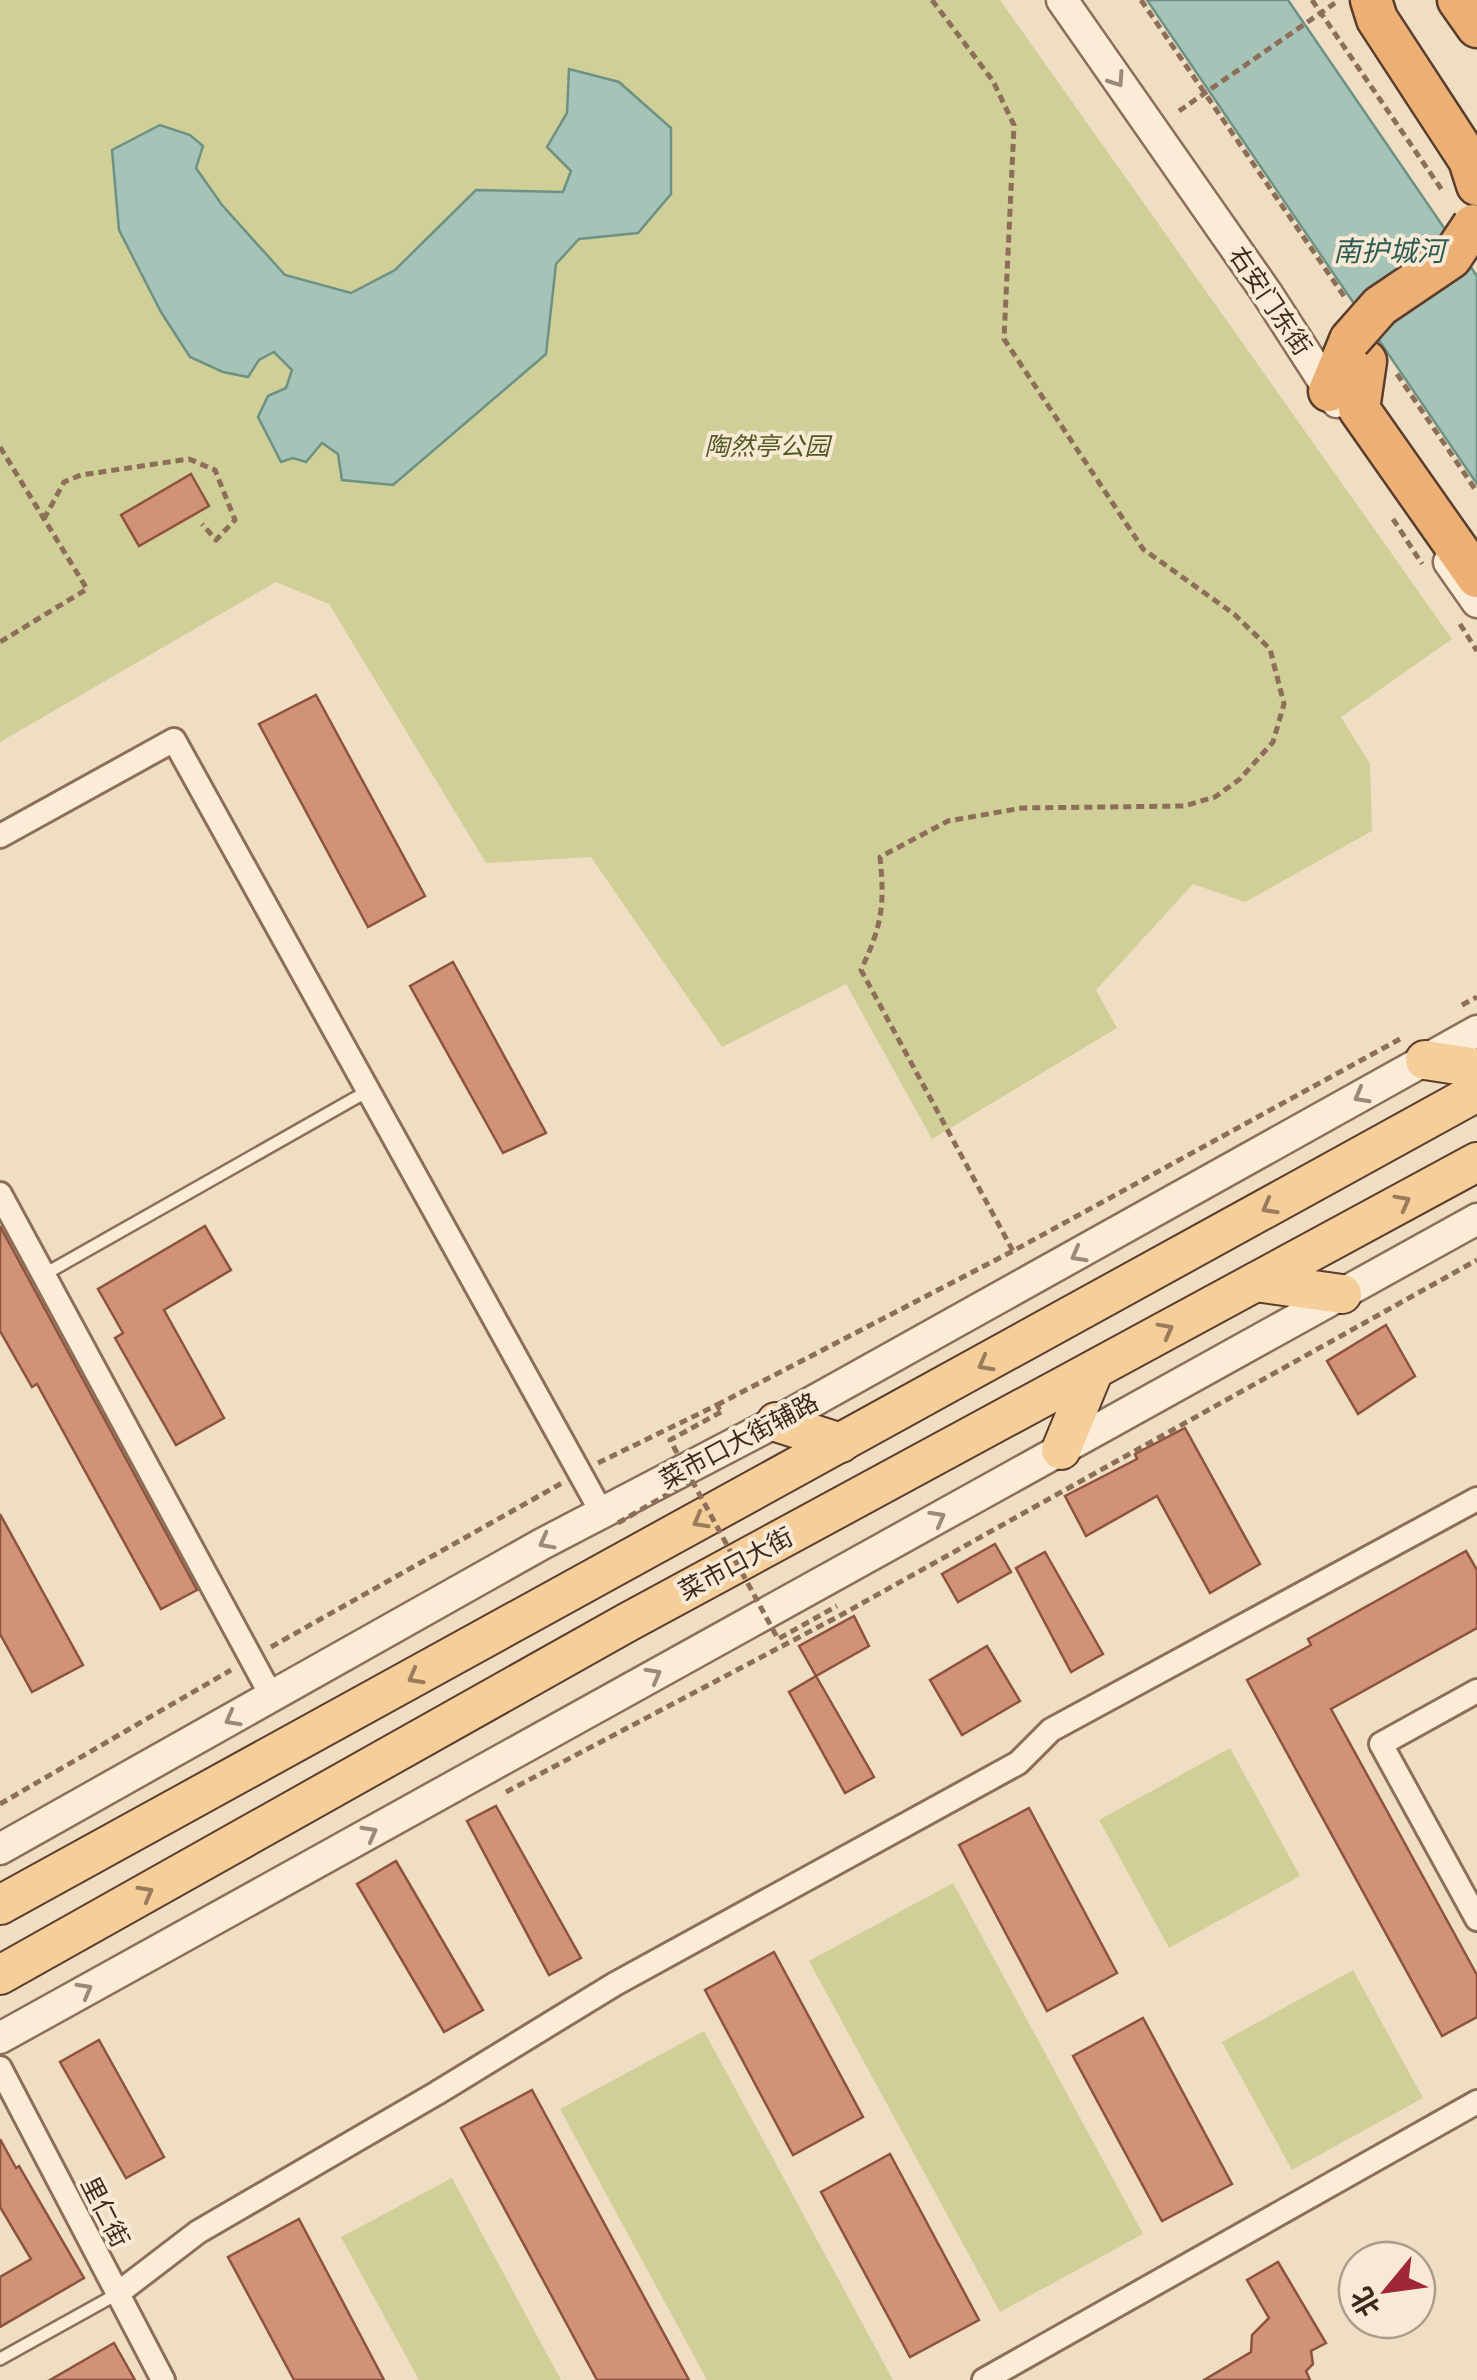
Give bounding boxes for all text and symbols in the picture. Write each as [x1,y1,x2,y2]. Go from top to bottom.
one-way arrow [1105,69,1123,88]
water label: 南护城河 [1333,236,1450,267]
street label: 右安门东街 [1224,242,1316,360]
park label: 陶然亭公园 [704,433,832,460]
one-way arrow [1354,1083,1372,1103]
one-way arrow [1262,1194,1280,1214]
one-way arrow [1393,1194,1411,1214]
one-way arrow [1070,1242,1088,1262]
one-way arrow [1155,1323,1173,1343]
one-way arrow [977,1351,995,1371]
street label: 菜市口大街辅路 [655,1388,823,1494]
one-way arrow [693,1508,711,1528]
one-way arrow [927,1510,945,1530]
street label: 菜市口大街 [674,1523,798,1605]
one-way arrow [538,1530,556,1549]
one-way arrow [407,1665,426,1684]
one-way arrow [643,1668,661,1688]
one-way arrow [225,1707,243,1727]
one-way arrow [359,1825,377,1845]
one-way arrow [135,1886,153,1905]
one-way arrow [75,1983,93,2003]
street label: 里仁街 [76,2172,134,2252]
north arrow [1337,2240,1437,2340]
text: 北 [1345,2282,1386,2322]

